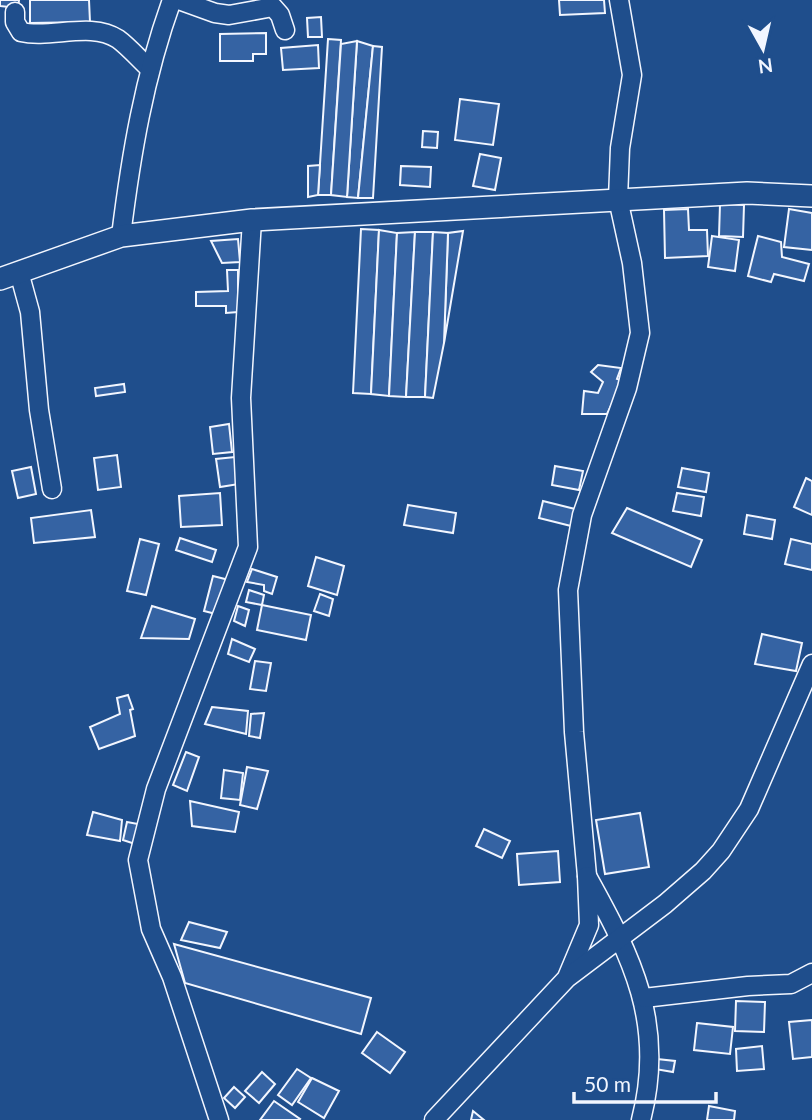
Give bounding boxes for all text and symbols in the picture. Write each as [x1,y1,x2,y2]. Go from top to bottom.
north arrow [728,14,798,84]
text: N [757,54,774,79]
scale bar [574,1060,716,1104]
text: 50 m [584,1071,631,1096]

